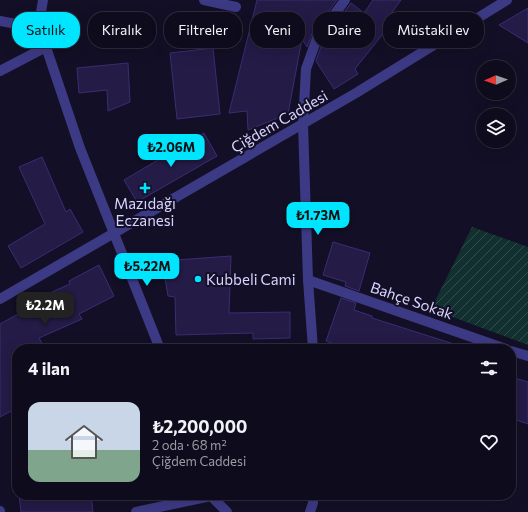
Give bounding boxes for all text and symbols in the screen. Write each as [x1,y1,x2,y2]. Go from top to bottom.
chip: Satılık [12,12,80,48]
chip: Kiralık [88,12,156,48]
chip: Filtreler [164,12,242,48]
chip: Yeni [250,12,305,48]
chip: Daire [313,12,375,48]
chip: Müstakil ev [383,12,484,48]
north arrow [476,60,516,100]
map controls [476,60,516,148]
street label: Çiğdem Caddesi [227,86,331,156]
button: layers [476,108,516,148]
pin: ₺2.06M [138,134,204,168]
text: ₺2.06M [147,139,195,155]
marker: Mazıdağı Eczanesi [140,183,150,193]
place label: Mazıdağı Eczanesi [114,194,176,229]
pin: ₺1.73M [285,202,351,236]
text: ₺1.73M [295,207,341,223]
pin: ₺5.22M [114,253,180,287]
text: ₺5.22M [123,258,171,274]
place label: Kubbeli Cami [206,270,296,288]
marker: Kubbeli Cami [193,274,203,284]
street label: Bahçe Sokak [368,277,456,323]
pin: ₺2.2M [17,292,73,326]
text: ₺2.2M [25,297,65,313]
icon: filters [478,357,500,379]
text: 4 ilan [28,358,70,379]
text: ₺2,200,000 [152,416,247,437]
icon: home [60,418,108,466]
icon: heart [478,431,500,453]
text: 2 oda · 68 m² [152,437,227,453]
text: Çiğdem Caddesi [152,453,246,469]

